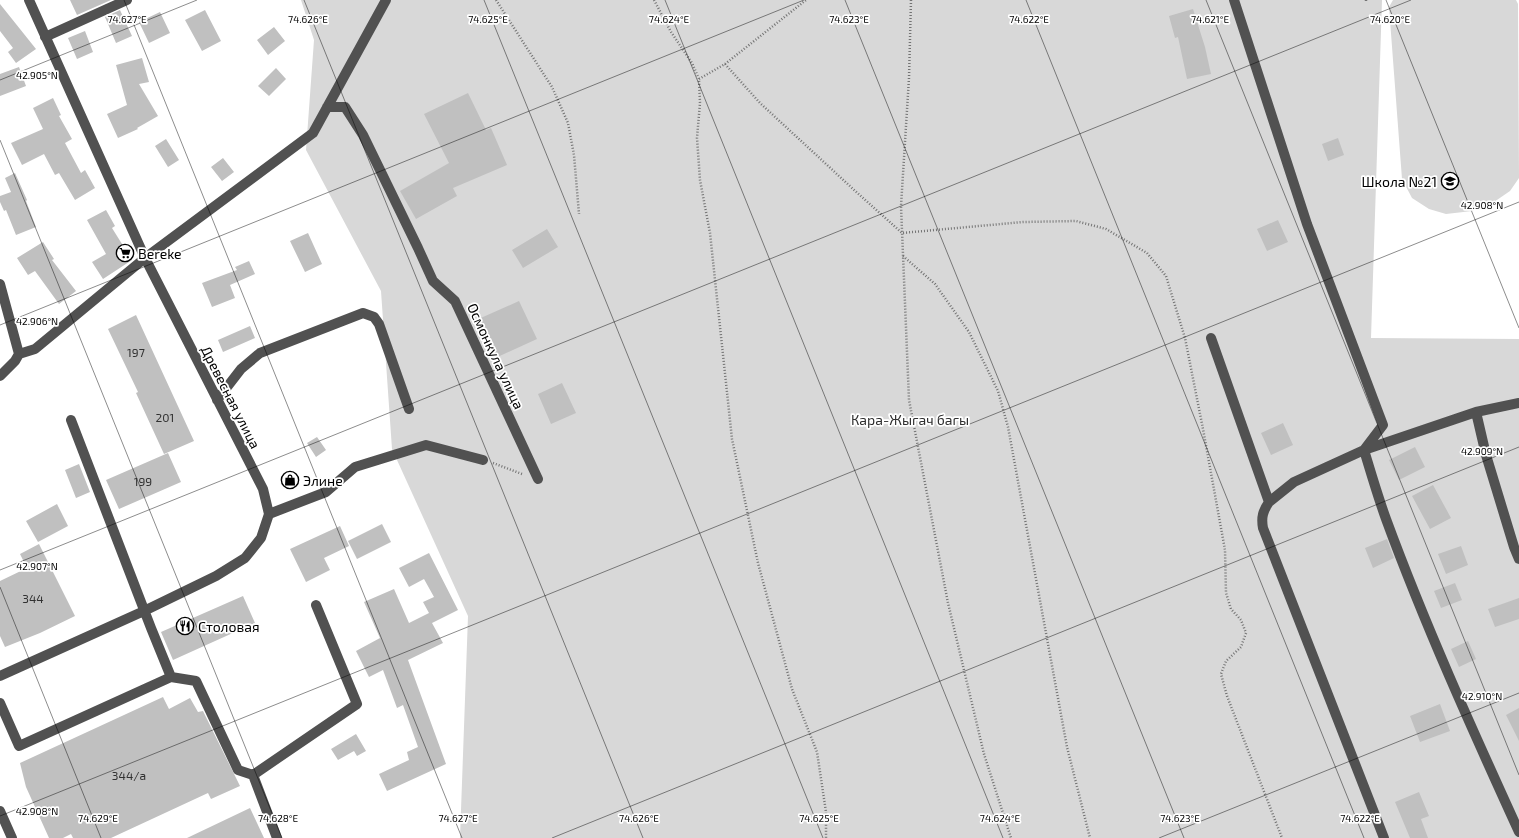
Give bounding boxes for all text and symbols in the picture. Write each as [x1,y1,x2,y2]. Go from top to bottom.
text: 74.627°E [107,13,147,25]
text: 74.626°E [288,13,328,25]
text: 74.625°E [468,13,508,25]
text: 74.624°E [649,13,690,25]
text: 74.623°E [829,13,869,25]
text: 74.622°E [1009,13,1049,25]
text: 74.621°E [1191,13,1229,25]
text: 74.620°E [1370,13,1410,25]
text: 42.905°N [16,69,58,81]
school or university icon: Школа №21 [1440,171,1460,191]
place label: Школа №21 [1362,173,1437,190]
text: 42.908°N [1461,199,1503,211]
supermarket icon: Bereke [115,243,135,263]
place label: Bereke [138,245,182,262]
street label: Осмонкула улица [464,300,528,412]
text: 42.906°N [16,315,58,327]
street label: Древесная улица [198,343,264,451]
house number: 197 [127,345,145,359]
house number: 201 [156,410,174,424]
park label: Кара-Жыгач багы [851,411,969,428]
text: 42.909°N [1461,445,1503,457]
shop icon: Элине [280,470,300,490]
place label: Элине [303,472,343,489]
house number: 199 [134,474,152,488]
text: 42.907°N [16,560,58,572]
house number: 344 [22,591,44,605]
restaurant icon: Столовая [175,616,195,636]
place label: Столовая [198,618,260,635]
text: 42.910°N [1462,690,1502,702]
house number: 344/а [112,768,146,782]
text: 42.908°N [16,805,58,817]
text: 74.629°E [78,812,118,824]
text: 74.628°E [258,812,298,824]
text: 74.627°E [438,812,478,824]
text: 74.626°E [619,812,659,824]
text: 74.625°E [799,812,839,824]
text: 74.624°E [980,812,1021,824]
text: 74.623°E [1160,812,1200,824]
text: 74.622°E [1340,812,1380,824]

